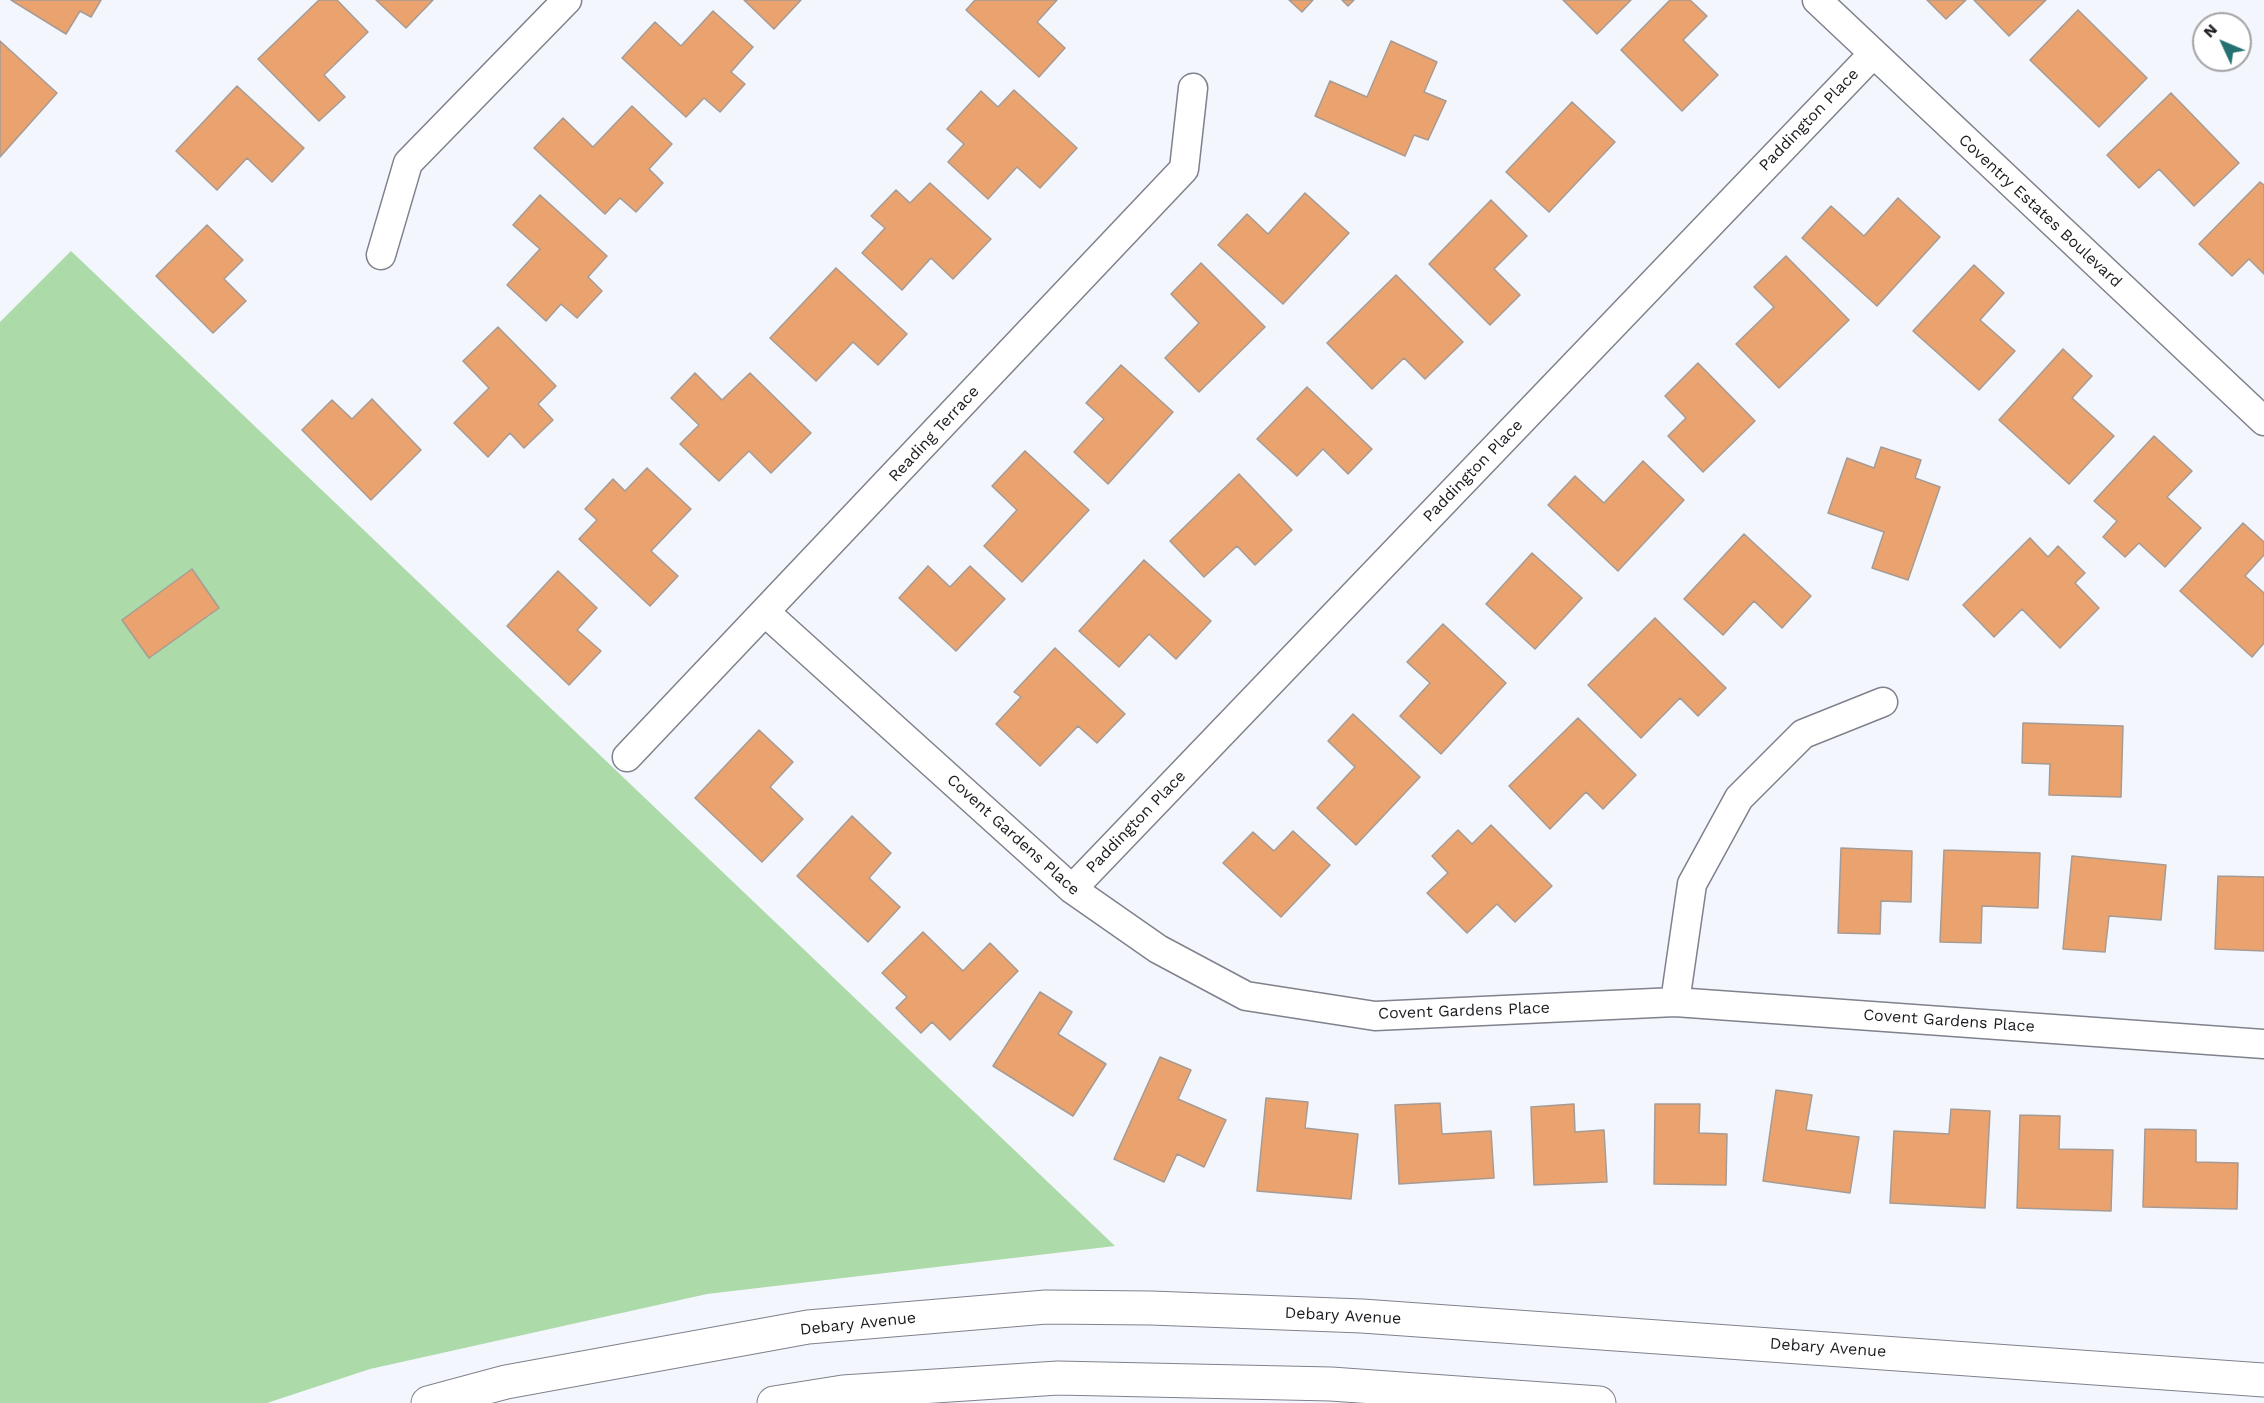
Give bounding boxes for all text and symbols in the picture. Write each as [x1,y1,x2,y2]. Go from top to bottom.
north arrow [2192,12,2252,72]
text: N [2199,20,2221,41]
street label: Paddington Place [1755,65,1863,175]
street label: Coventry Estates Boulevard [1954,130,2126,292]
street label: Reading Terrace [885,382,983,486]
street label: Paddington Place [1419,416,1527,526]
street label: Paddington Place [1082,767,1190,877]
street label: Covent Gardens Place [943,770,1083,900]
street label: Covent Gardens Place [1378,998,1550,1024]
street label: Covent Gardens Place [1863,1005,2035,1037]
street label: Debary Avenue [1284,1303,1402,1329]
street label: Debary Avenue [799,1308,917,1340]
street label: Debary Avenue [1769,1334,1887,1362]

